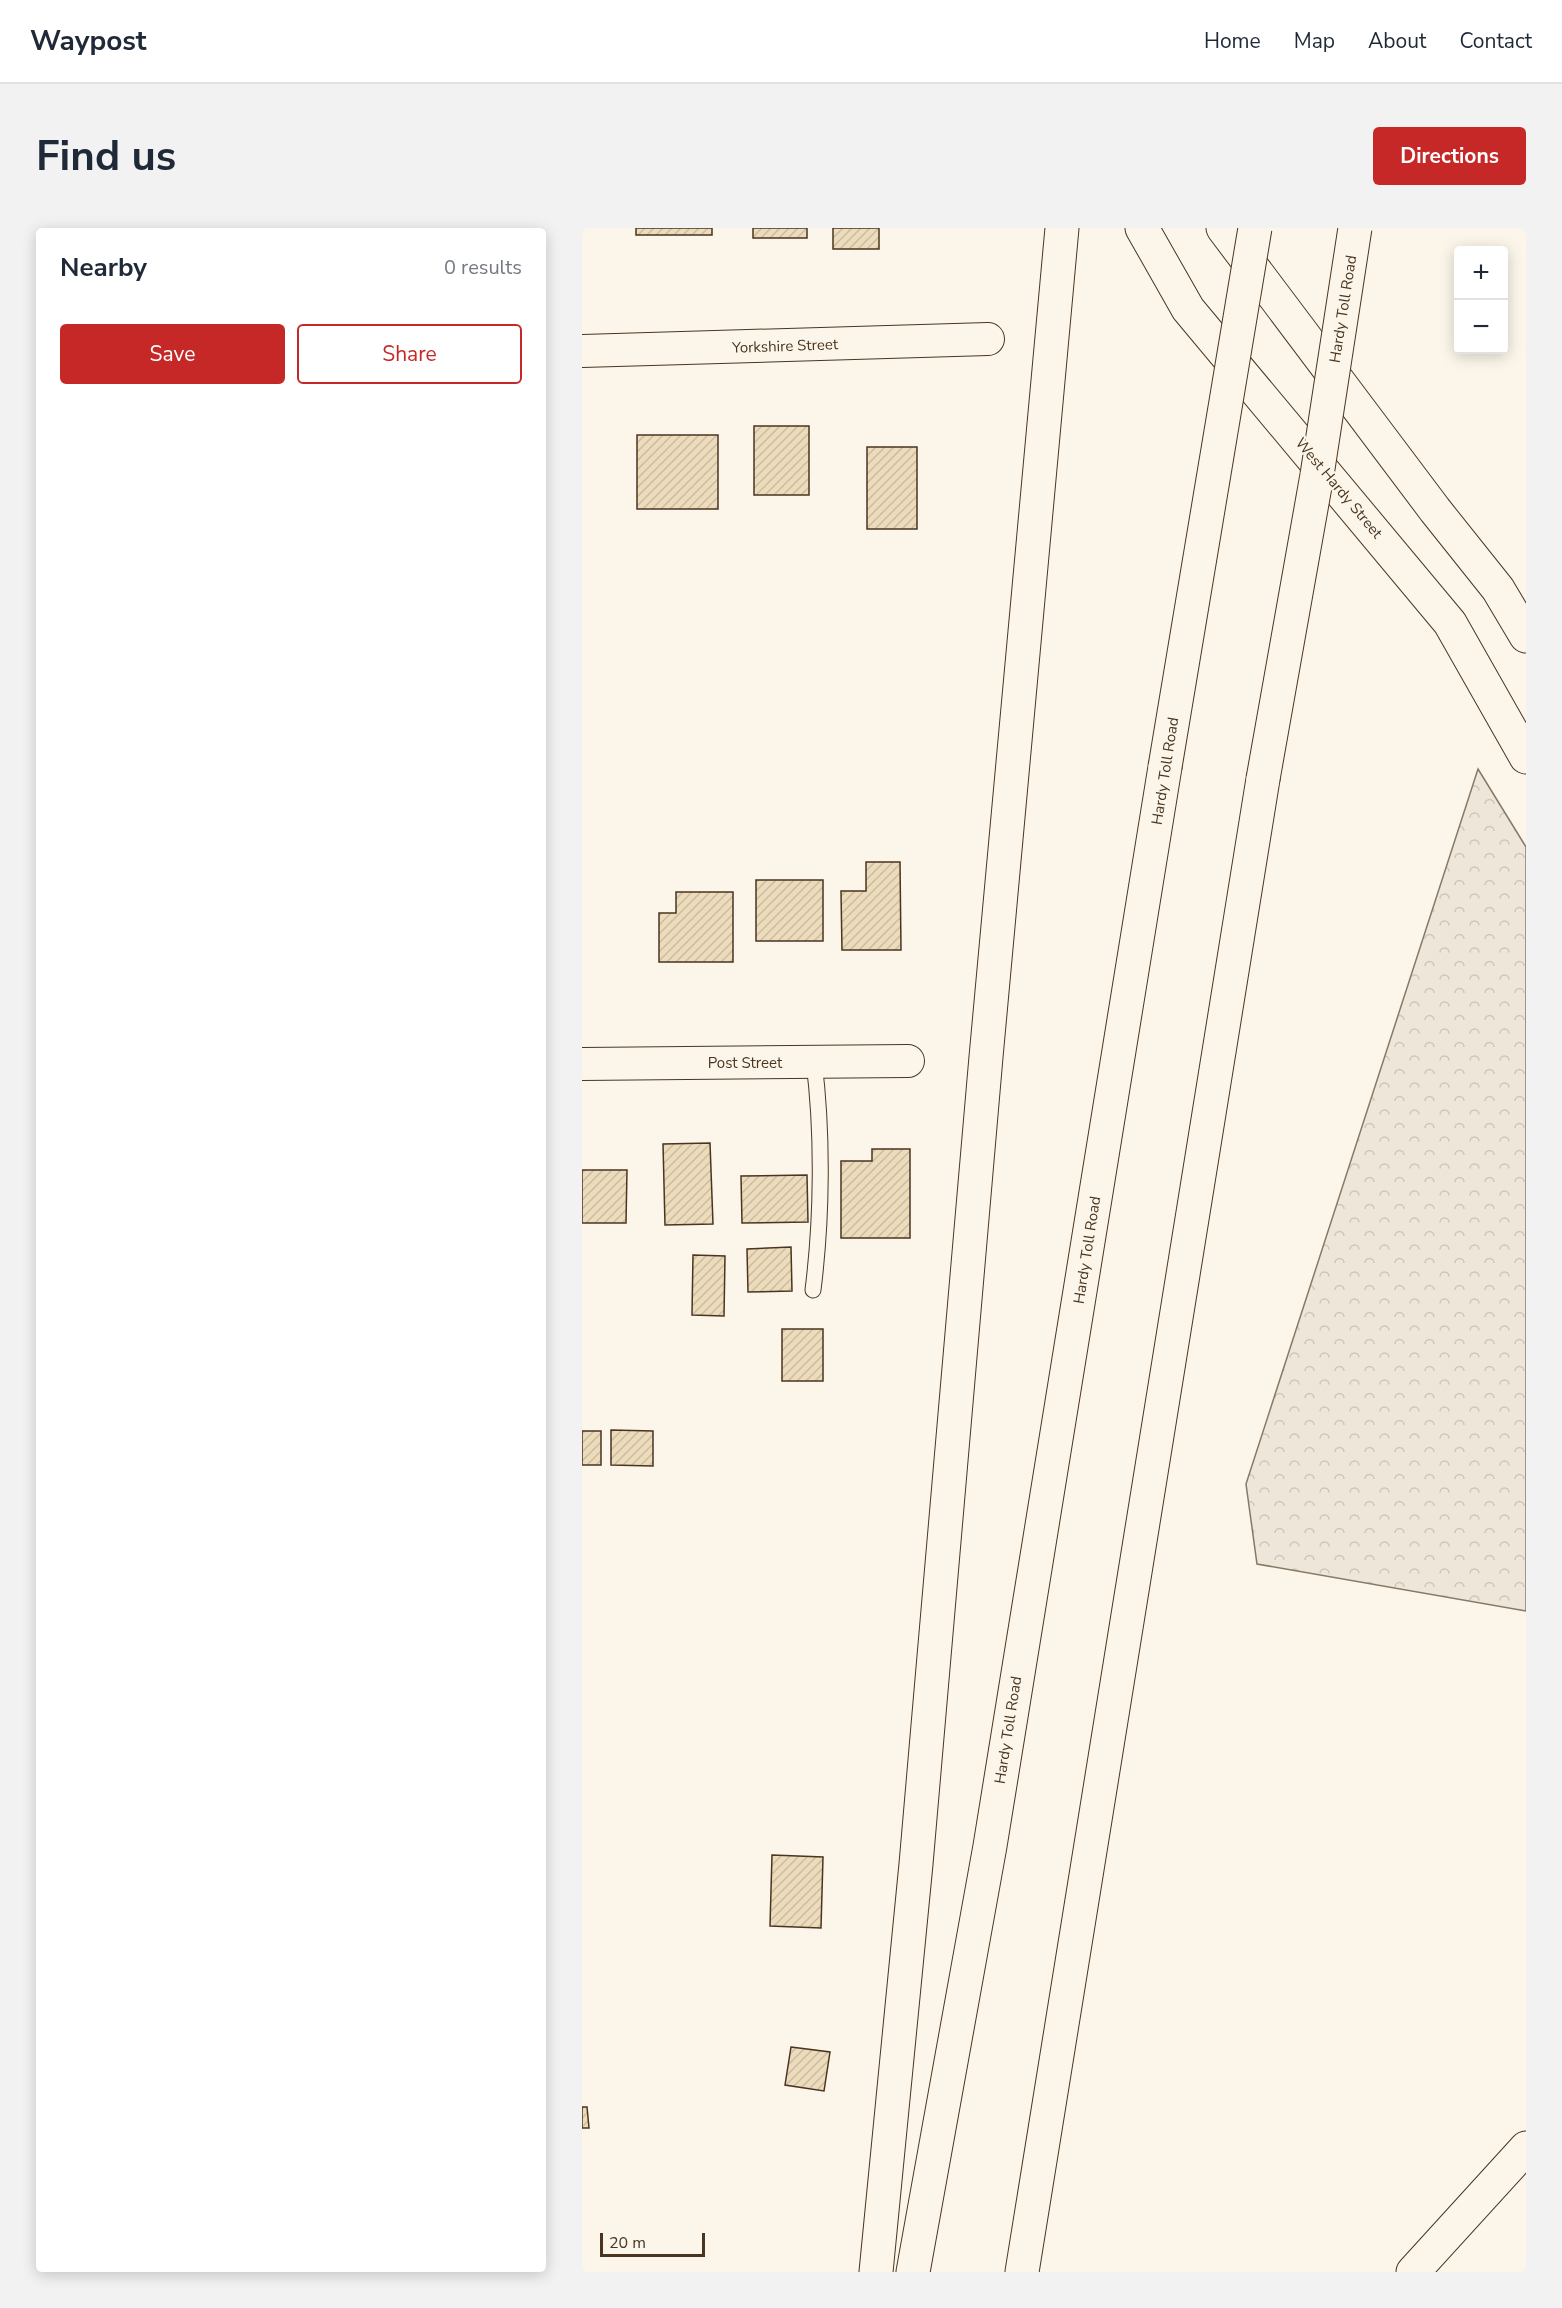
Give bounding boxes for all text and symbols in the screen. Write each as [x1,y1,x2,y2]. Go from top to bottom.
text: Waypost [30,22,147,60]
text: Home [1204,27,1261,55]
text: Map [1294,27,1335,55]
text: About [1368,27,1426,55]
text: Contact [1459,27,1532,55]
button: Directions [1373,127,1526,185]
text: Find us [36,128,176,185]
map controls [1454,246,1508,354]
button: + [1454,246,1508,300]
text: Nearby [60,250,147,285]
text: 0 results [444,254,522,281]
street label: Hardy Toll Road [1325,254,1361,364]
button: − [1454,300,1508,354]
button: Save [60,324,285,384]
button: Share [297,324,522,384]
street label: Yorkshire Street [731,334,839,358]
street label: West Hardy Street [1291,433,1388,543]
street label: Hardy Toll Road [1147,716,1183,826]
street label: Post Street [708,1053,783,1073]
street label: Hardy Toll Road [1069,1195,1105,1305]
street label: Hardy Toll Road [990,1675,1026,1785]
scale bar [600,2230,705,2258]
text: 20 m [609,2232,646,2254]

